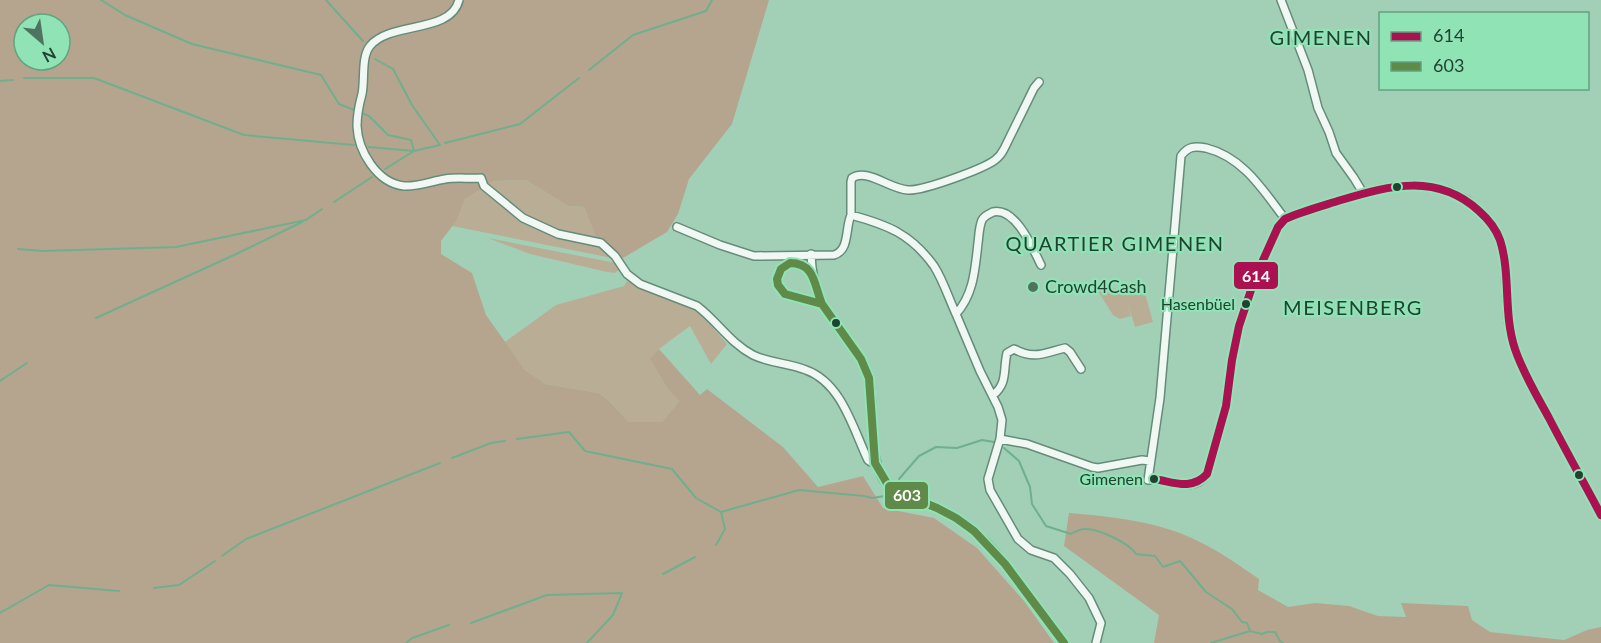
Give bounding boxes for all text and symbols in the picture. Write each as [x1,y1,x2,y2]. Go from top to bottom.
north arrow [12,12,72,72]
legend [1379,12,1589,90]
text: 614 [1433,24,1464,46]
district label: GIMENEN [1270,25,1372,49]
text: N [40,44,60,67]
text: 603 [1433,54,1464,76]
unlabelled marker [1391,181,1403,193]
district label: QUARTIER GIMENEN [1005,231,1225,255]
line badge: 614 [1233,261,1279,290]
text: 614 [1242,266,1270,285]
place label: Crowd4Cash [1045,275,1147,297]
marker: Crowd4Cash [1026,280,1040,294]
place label: Hasenbüel [1161,294,1235,313]
district label: MEISENBERG [1283,295,1423,319]
marker: Hasenbüel [1240,298,1252,310]
unlabelled marker [830,317,842,329]
place label: Gimenen [1080,469,1143,488]
unlabelled marker [1573,469,1585,481]
marker: Gimenen [1148,473,1160,485]
line badge: 603 [884,481,929,510]
text: 603 [893,485,921,504]

